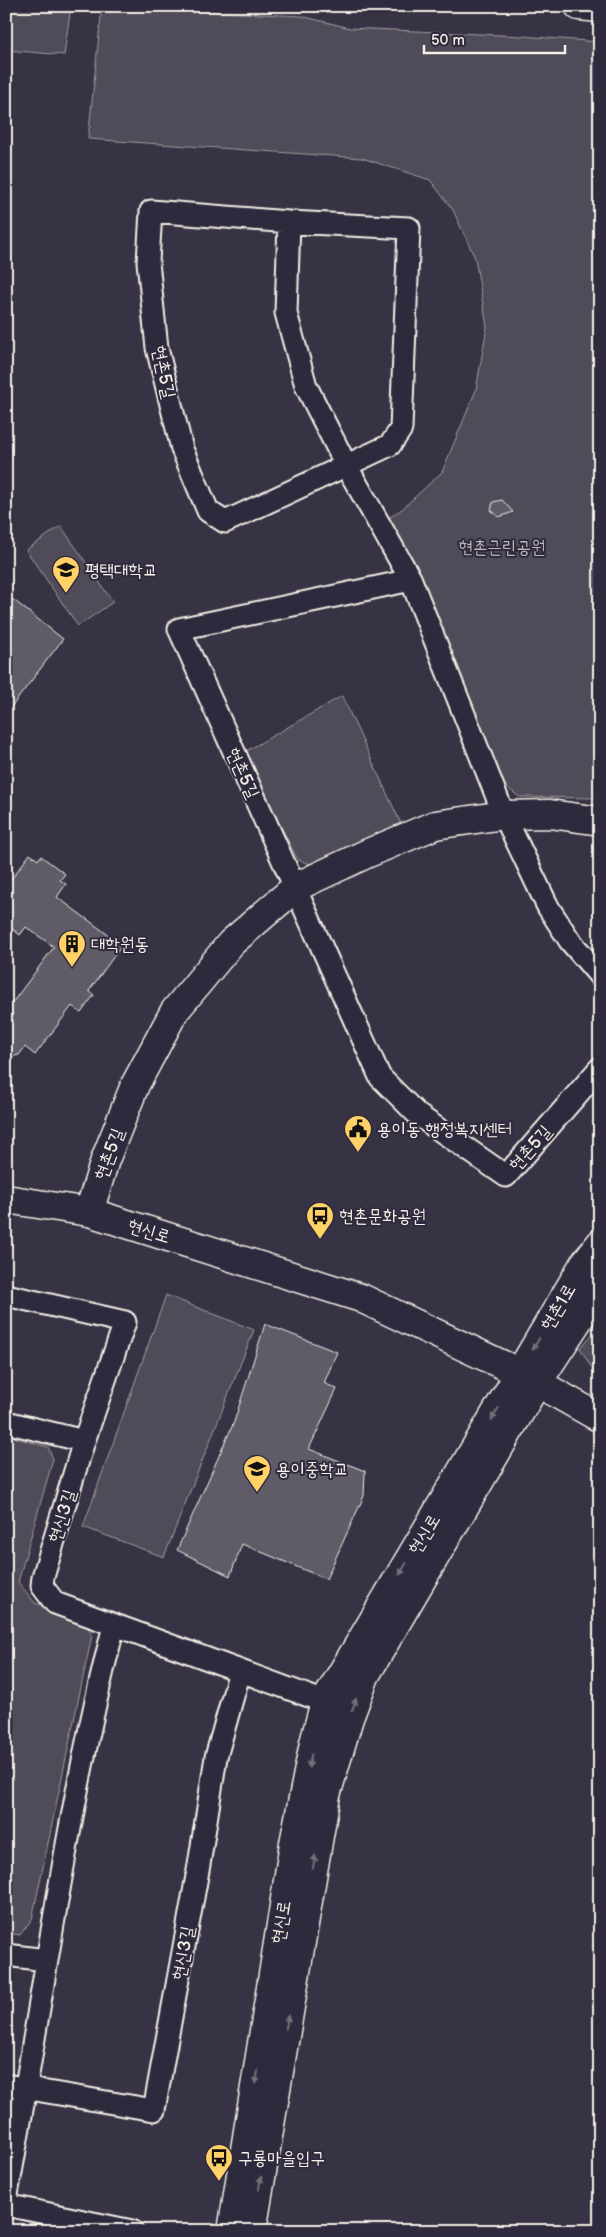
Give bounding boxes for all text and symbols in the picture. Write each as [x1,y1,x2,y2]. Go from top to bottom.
scale bar [424,22,565,54]
text: 50 m [431,31,465,50]
street label: 현촌5길 [148,344,179,401]
park label: 현촌근린공원 [459,537,545,558]
school or university icon: 평택대학교 [51,555,81,594]
place label: 평택대학교 [85,560,157,581]
street label: 현촌5길 [222,744,264,802]
building icon: 대학원동 [57,929,87,968]
place label: 대학원동 [91,934,149,955]
public building icon: 용이동 행정복지센터 [343,1114,373,1153]
place label: 용이동 행정복지센터 [377,1119,512,1140]
street label: 현촌5길 [505,1121,556,1176]
street label: 현촌5길 [90,1125,129,1183]
bus stop icon: 현촌문화공원 [305,1201,335,1240]
place label: 현촌문화공원 [339,1206,426,1227]
street label: 현신로 [125,1215,173,1248]
street label: 현촌1로 [537,1280,580,1334]
one-way arrow [532,1338,541,1351]
one-way arrow [491,1407,499,1422]
school or university icon: 용이중학교 [242,1454,272,1493]
place label: 용이중학교 [276,1459,348,1480]
street label: 현신3길 [44,1487,81,1545]
street label: 현신로 [404,1510,445,1558]
one-way arrow [399,1562,407,1577]
one-way arrow [350,1697,358,1712]
one-way arrow [306,1754,314,1770]
one-way arrow [311,1854,319,1870]
street label: 현신로 [268,1899,295,1945]
street label: 현신3길 [168,1924,199,1982]
one-way arrow [284,2014,292,2030]
one-way arrow [252,2069,260,2085]
bus stop icon: 구룡마을입구 [204,2143,234,2182]
place label: 구룡마을입구 [238,2148,325,2169]
one-way arrow [257,2174,265,2190]

